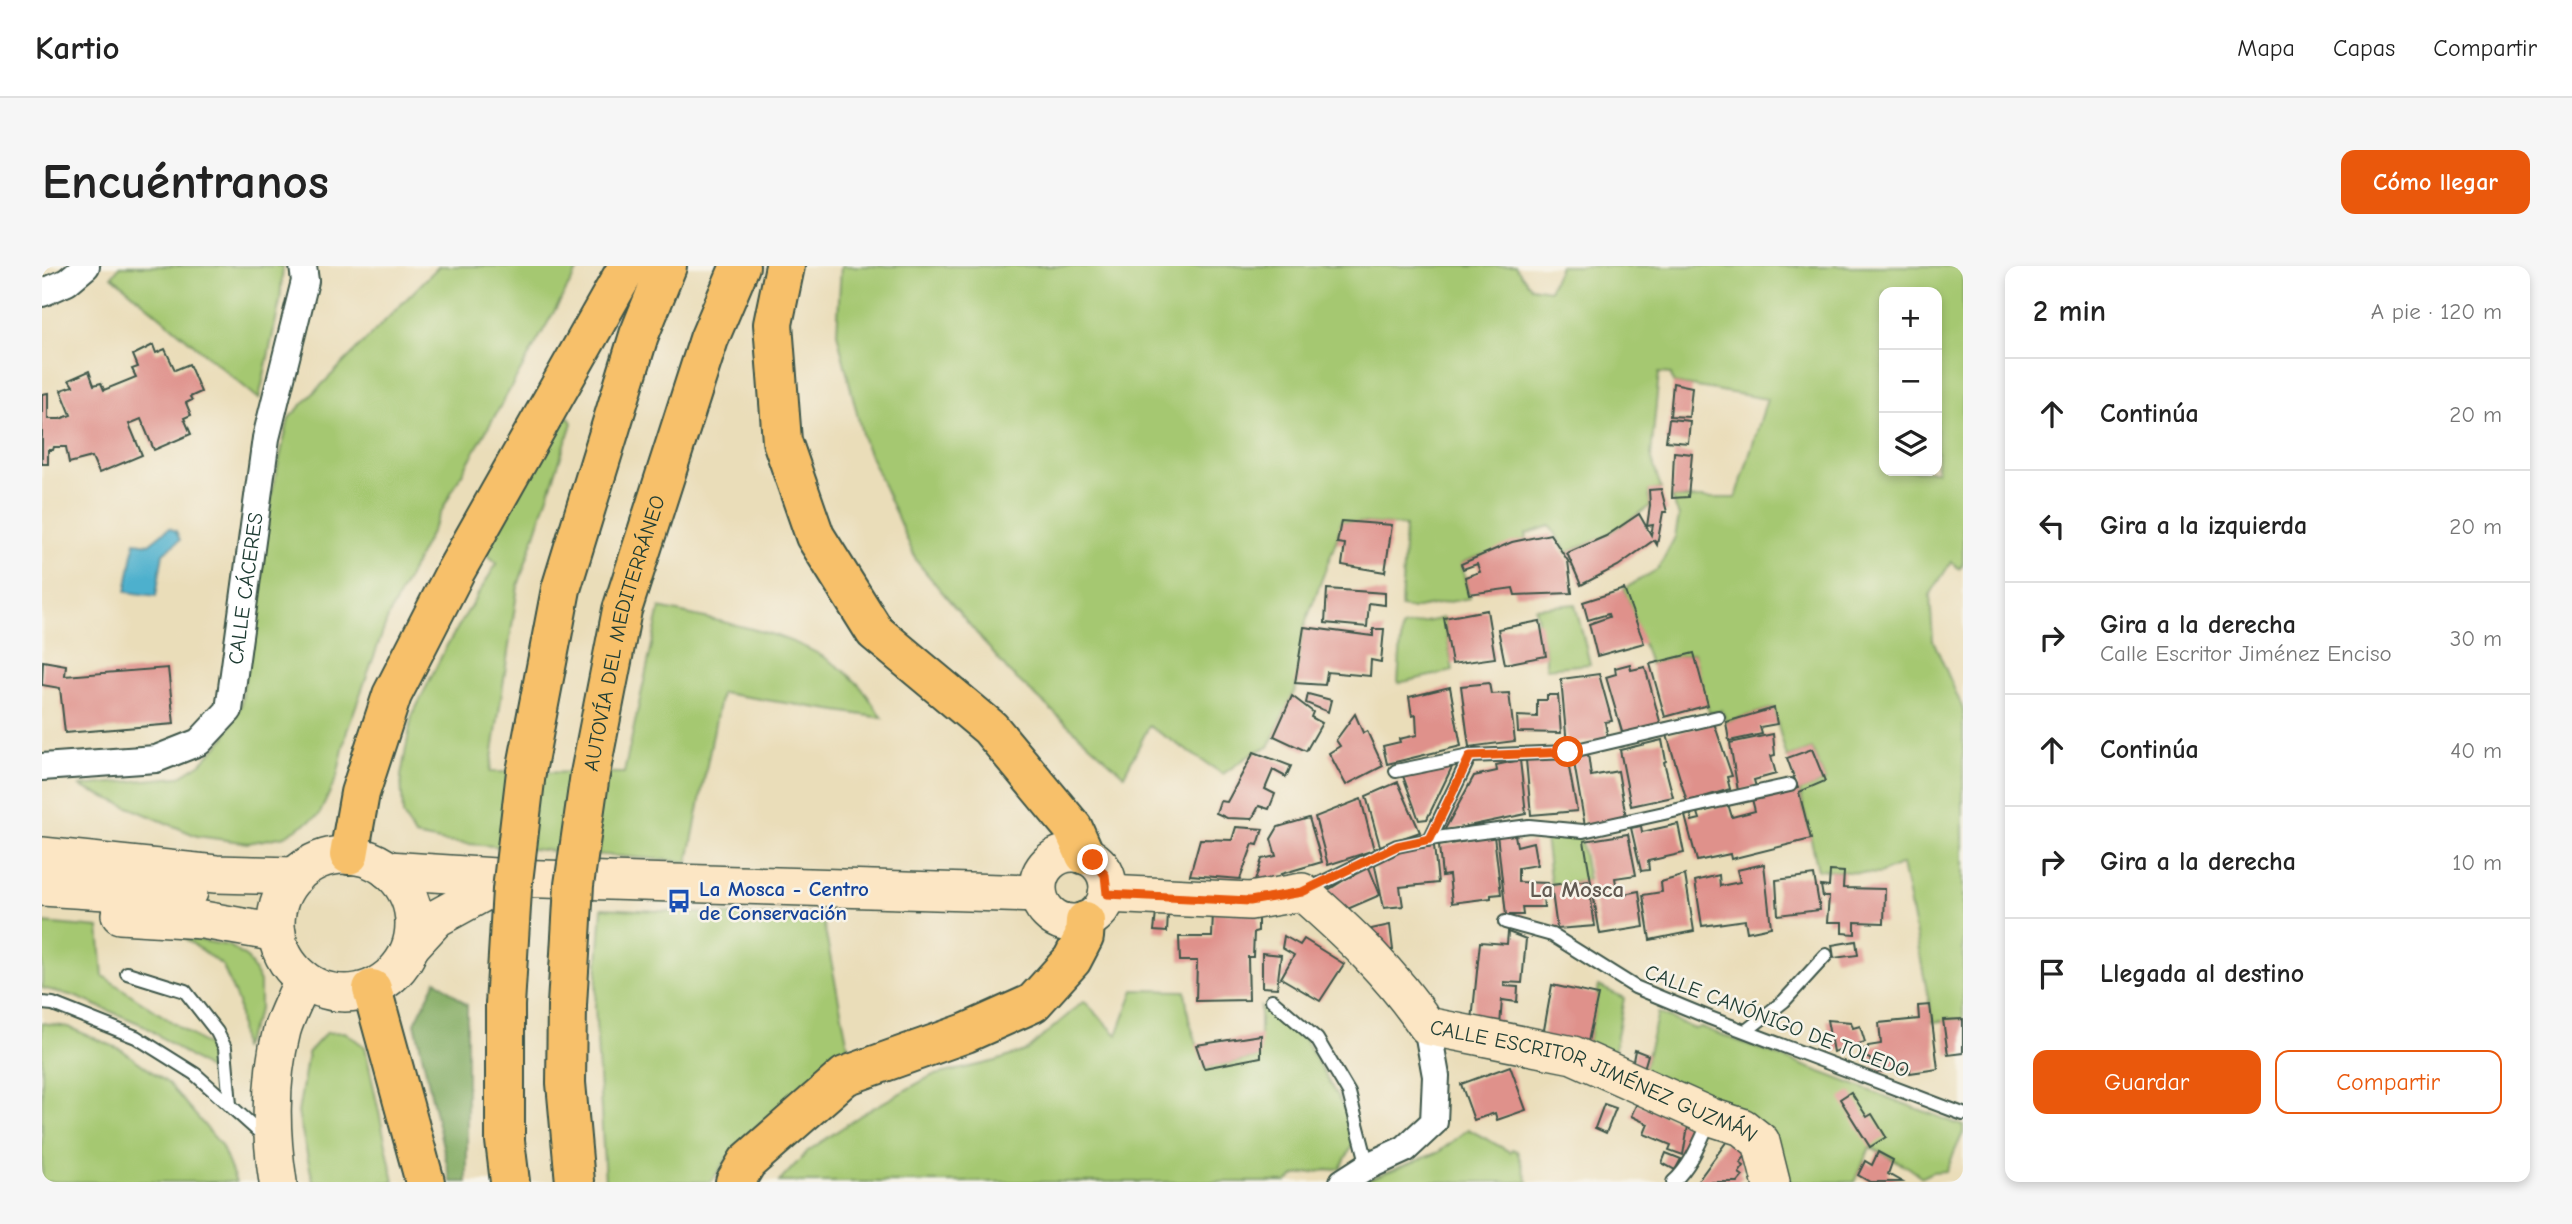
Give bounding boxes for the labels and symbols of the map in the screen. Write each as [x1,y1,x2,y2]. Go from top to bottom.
street label: AUTOVÍA DEL MEDITERRÁNEO [579,492,670,773]
street label: CALLE CÁCERES [223,511,268,666]
route start [1552,736,1583,767]
route end [1077,844,1108,875]
district label: La Mosca [1530,876,1624,903]
place label: La Mosca - Centro de Conservación [699,877,869,925]
bus stop icon: La Mosca - Centro de Conservación [665,887,693,915]
street label: CALLE CANÓNIGO DE TOLEDO [1641,959,1913,1083]
street label: CALLE ESCRITOR JIMÉNEZ GUZMÁN [1428,1015,1762,1147]

